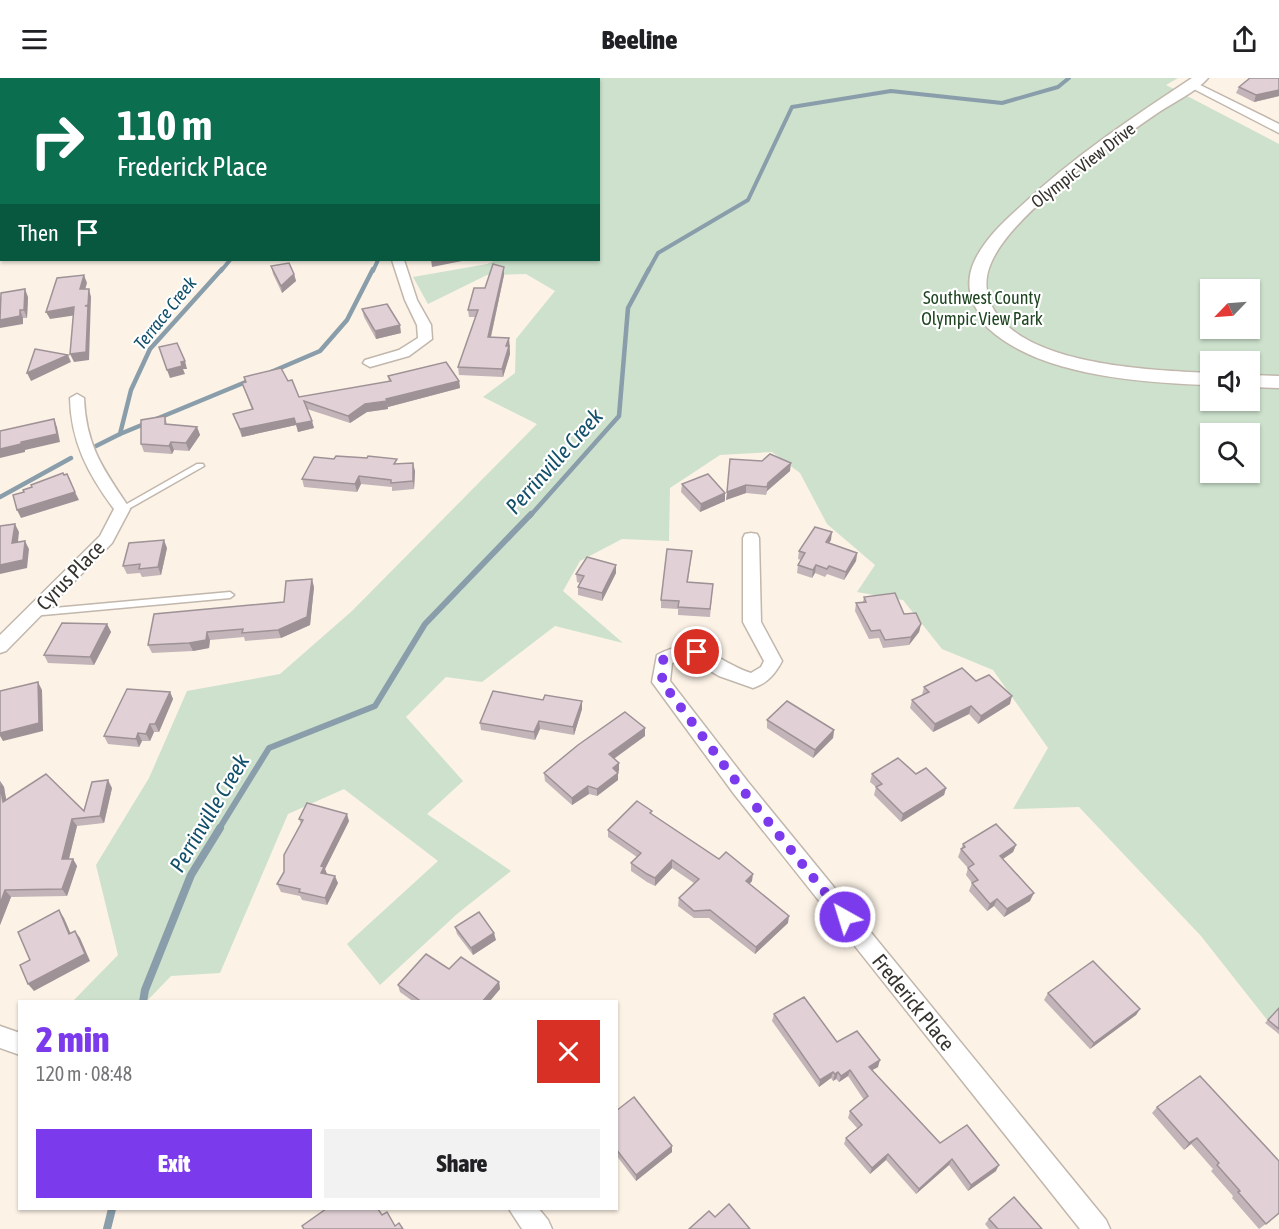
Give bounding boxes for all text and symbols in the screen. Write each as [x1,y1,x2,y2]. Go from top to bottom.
icon: menu [18,23,51,56]
icon: share [1228,23,1261,56]
text: Beeline [602,24,677,55]
text: 110 m [117,101,212,149]
icon: right [18,102,96,180]
street label: Olympic View Drive [1027,118,1139,212]
text: Frederick Place [117,151,267,182]
icon: arrive [71,216,104,249]
text: Then [18,220,59,246]
water label: Terrace Creek [129,272,201,354]
north arrow [1200,279,1260,339]
map controls [1200,279,1260,483]
park label: Southwest County Olympic View Park [921,287,1043,329]
button: sound [1200,351,1260,411]
water label: Perrinville Creek [500,403,608,519]
button: search [1200,423,1260,483]
street label: Cyrus Place [31,535,109,615]
pin [671,626,722,677]
icon: arrive [680,635,713,668]
water label: Perrinville Creek [164,749,254,877]
position arrow [813,885,877,949]
street label: Frederick Place [868,949,960,1055]
text: 2 min [36,1018,110,1060]
button: close [537,1020,600,1083]
text: 120 m · 08:48 [36,1062,132,1085]
button: Exit [36,1129,312,1198]
button: Share [324,1129,600,1198]

